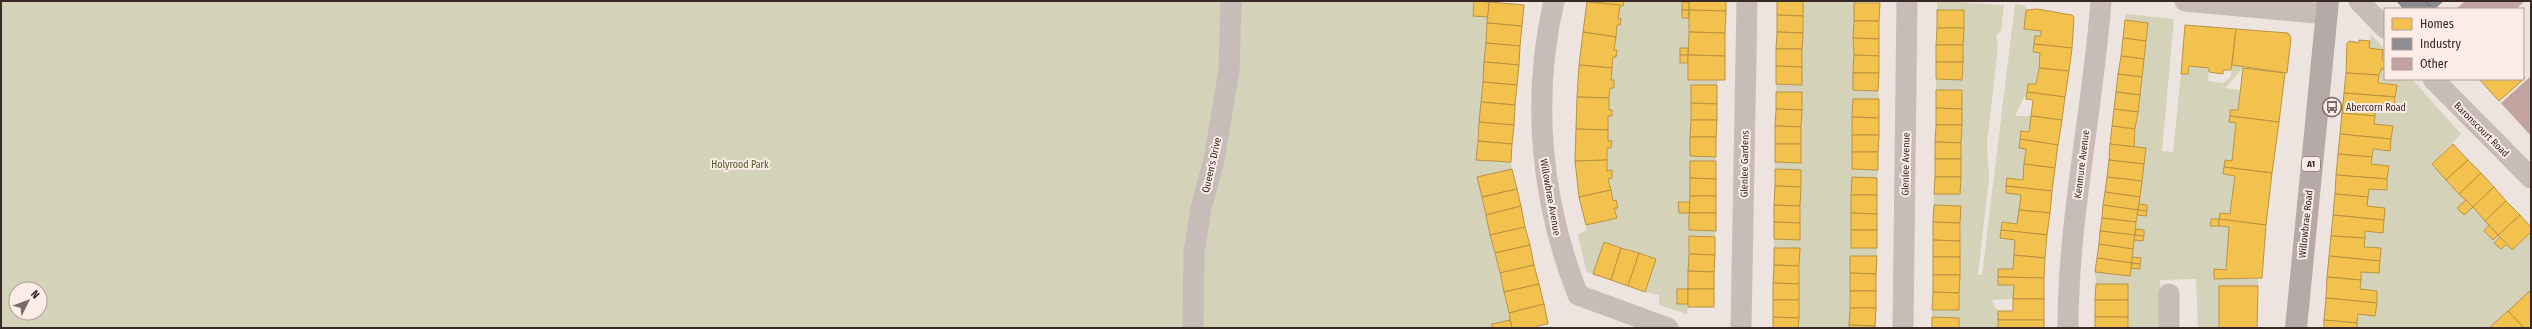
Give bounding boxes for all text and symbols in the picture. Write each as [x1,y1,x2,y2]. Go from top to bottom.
legend [2384,8,2524,80]
text: Homes [2420,17,2454,31]
text: Industry [2420,37,2461,51]
text: Other [2420,57,2449,71]
bus stop icon: Abercorn Road [2321,96,2343,118]
street label: Baronscourt Road [2451,100,2511,160]
place label: Abercorn Road [2346,102,2406,114]
street label: Kenmure Avenue [2072,129,2092,199]
street label: Glenlee Gardens [1738,130,1752,198]
street label: Glenlee Avenue [1899,132,1913,196]
street label: Queen's Drive [1200,136,1224,194]
road number: A1 [2302,157,2320,171]
street label: Willowbrae Avenue [1537,158,1563,237]
park label: Holyrood Park [711,159,769,171]
street label: Willowbrae Road [2296,189,2316,259]
north arrow [8,281,48,321]
text: N [28,288,42,301]

